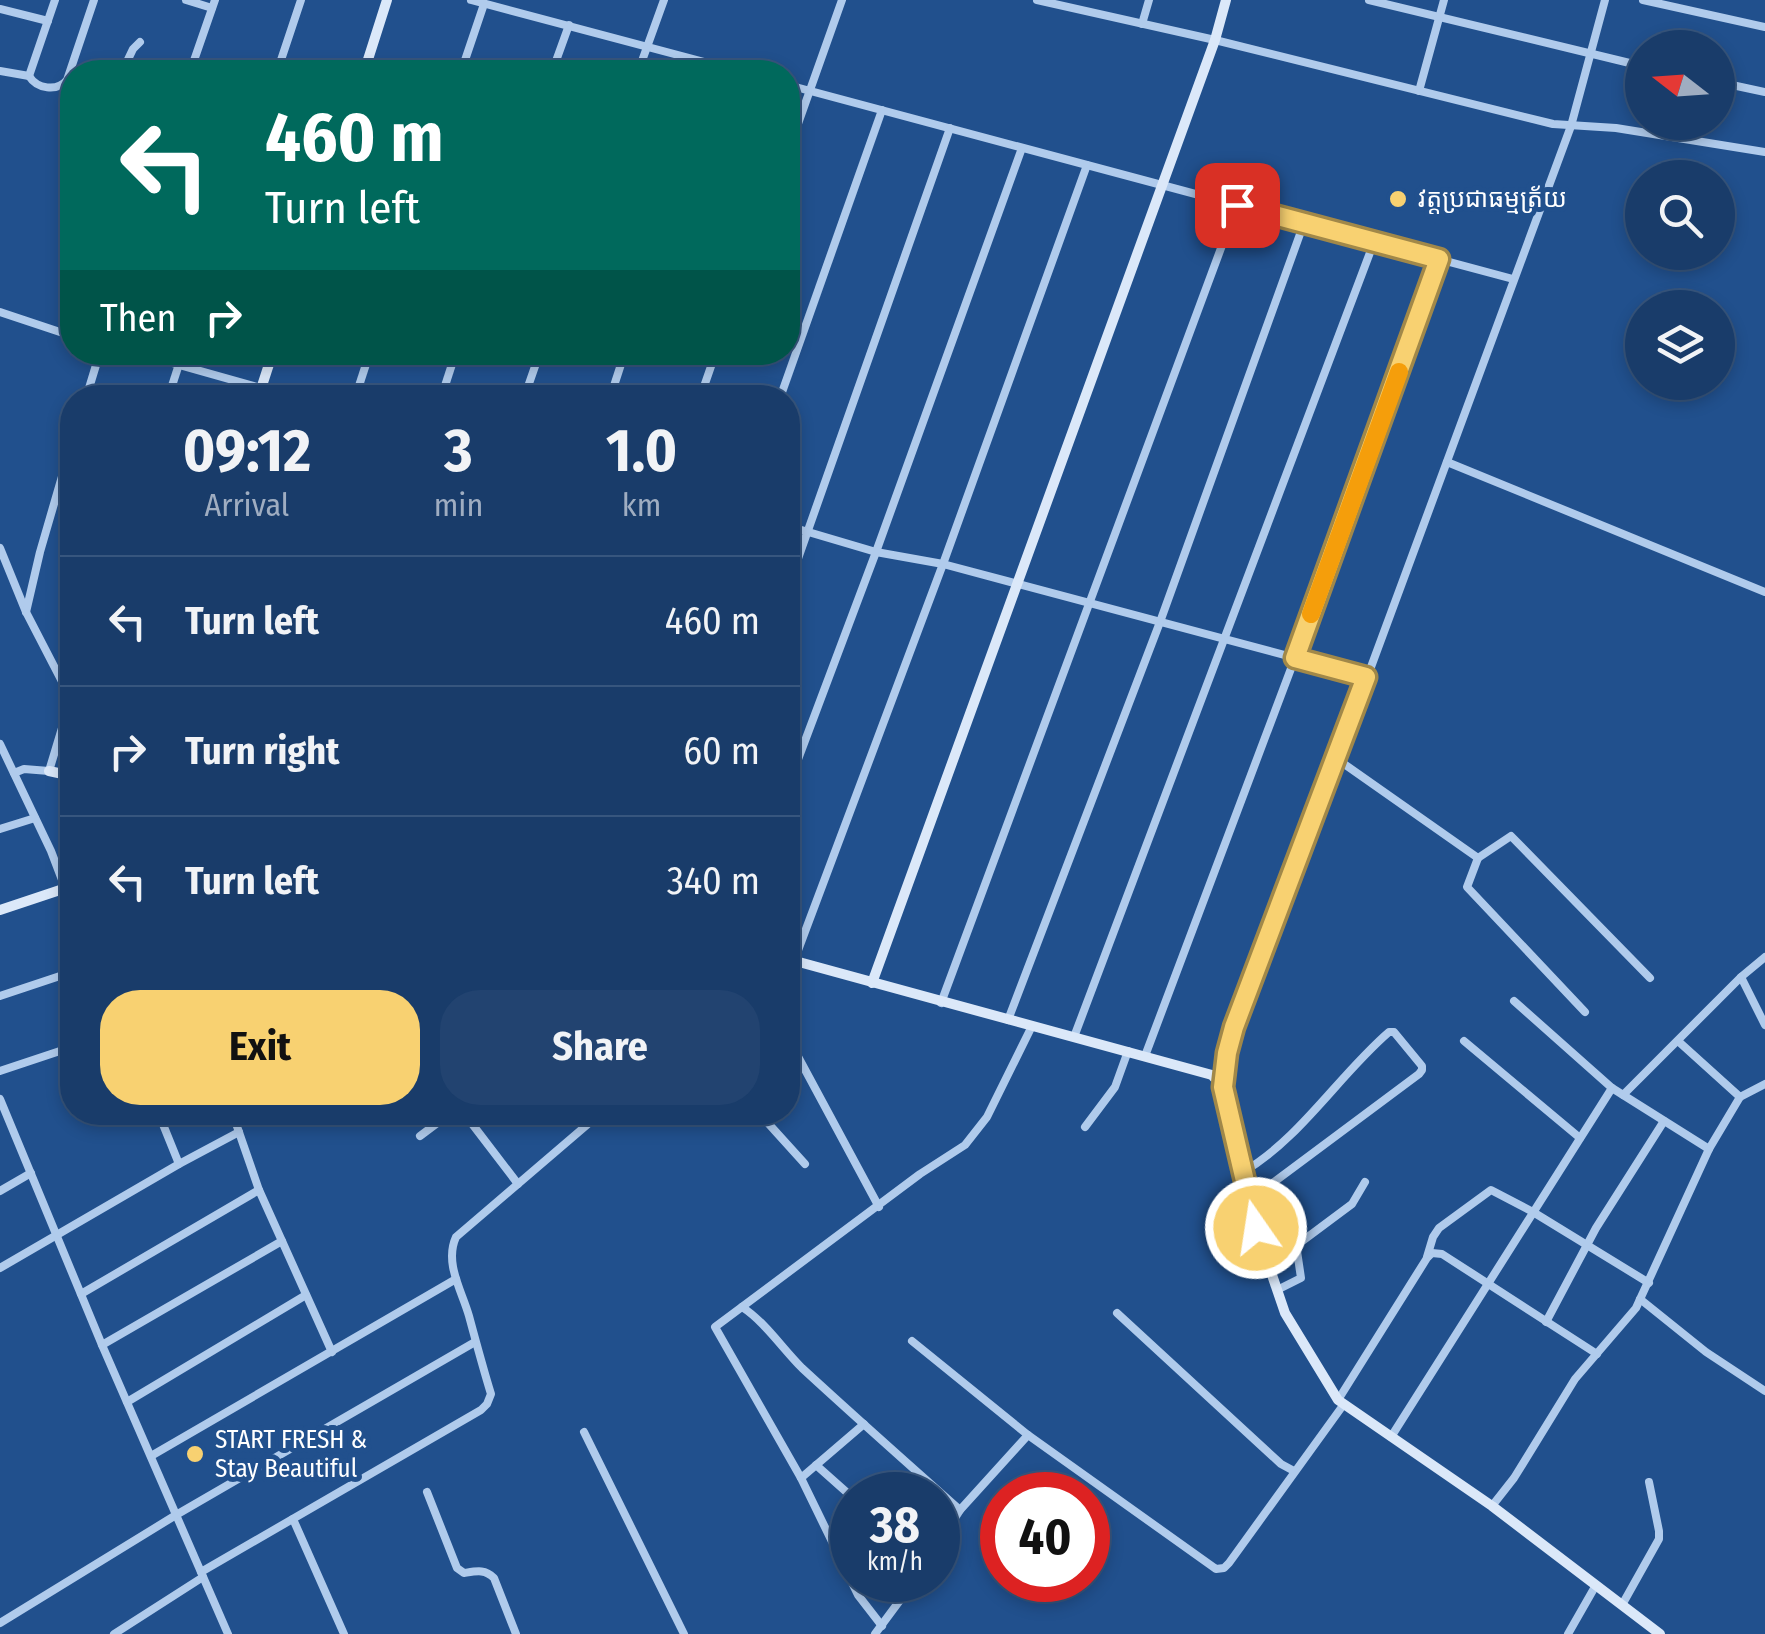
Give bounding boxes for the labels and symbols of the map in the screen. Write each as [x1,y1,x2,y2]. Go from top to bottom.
north arrow [1625,30,1735,140]
pin [1195,163,1280,248]
place label: វត្តប្រជាធម្មត្រ័យ [1418,184,1567,215]
marker: វត្តប្រជាធម្មត្រ័យ [1387,188,1409,210]
position arrow [1204,1176,1308,1280]
place label: START FRESH & Stay Beautiful [215,1425,367,1484]
marker: START FRESH & Stay Beautiful [184,1443,206,1465]
speed limit sign: 40 [980,1472,1110,1602]

